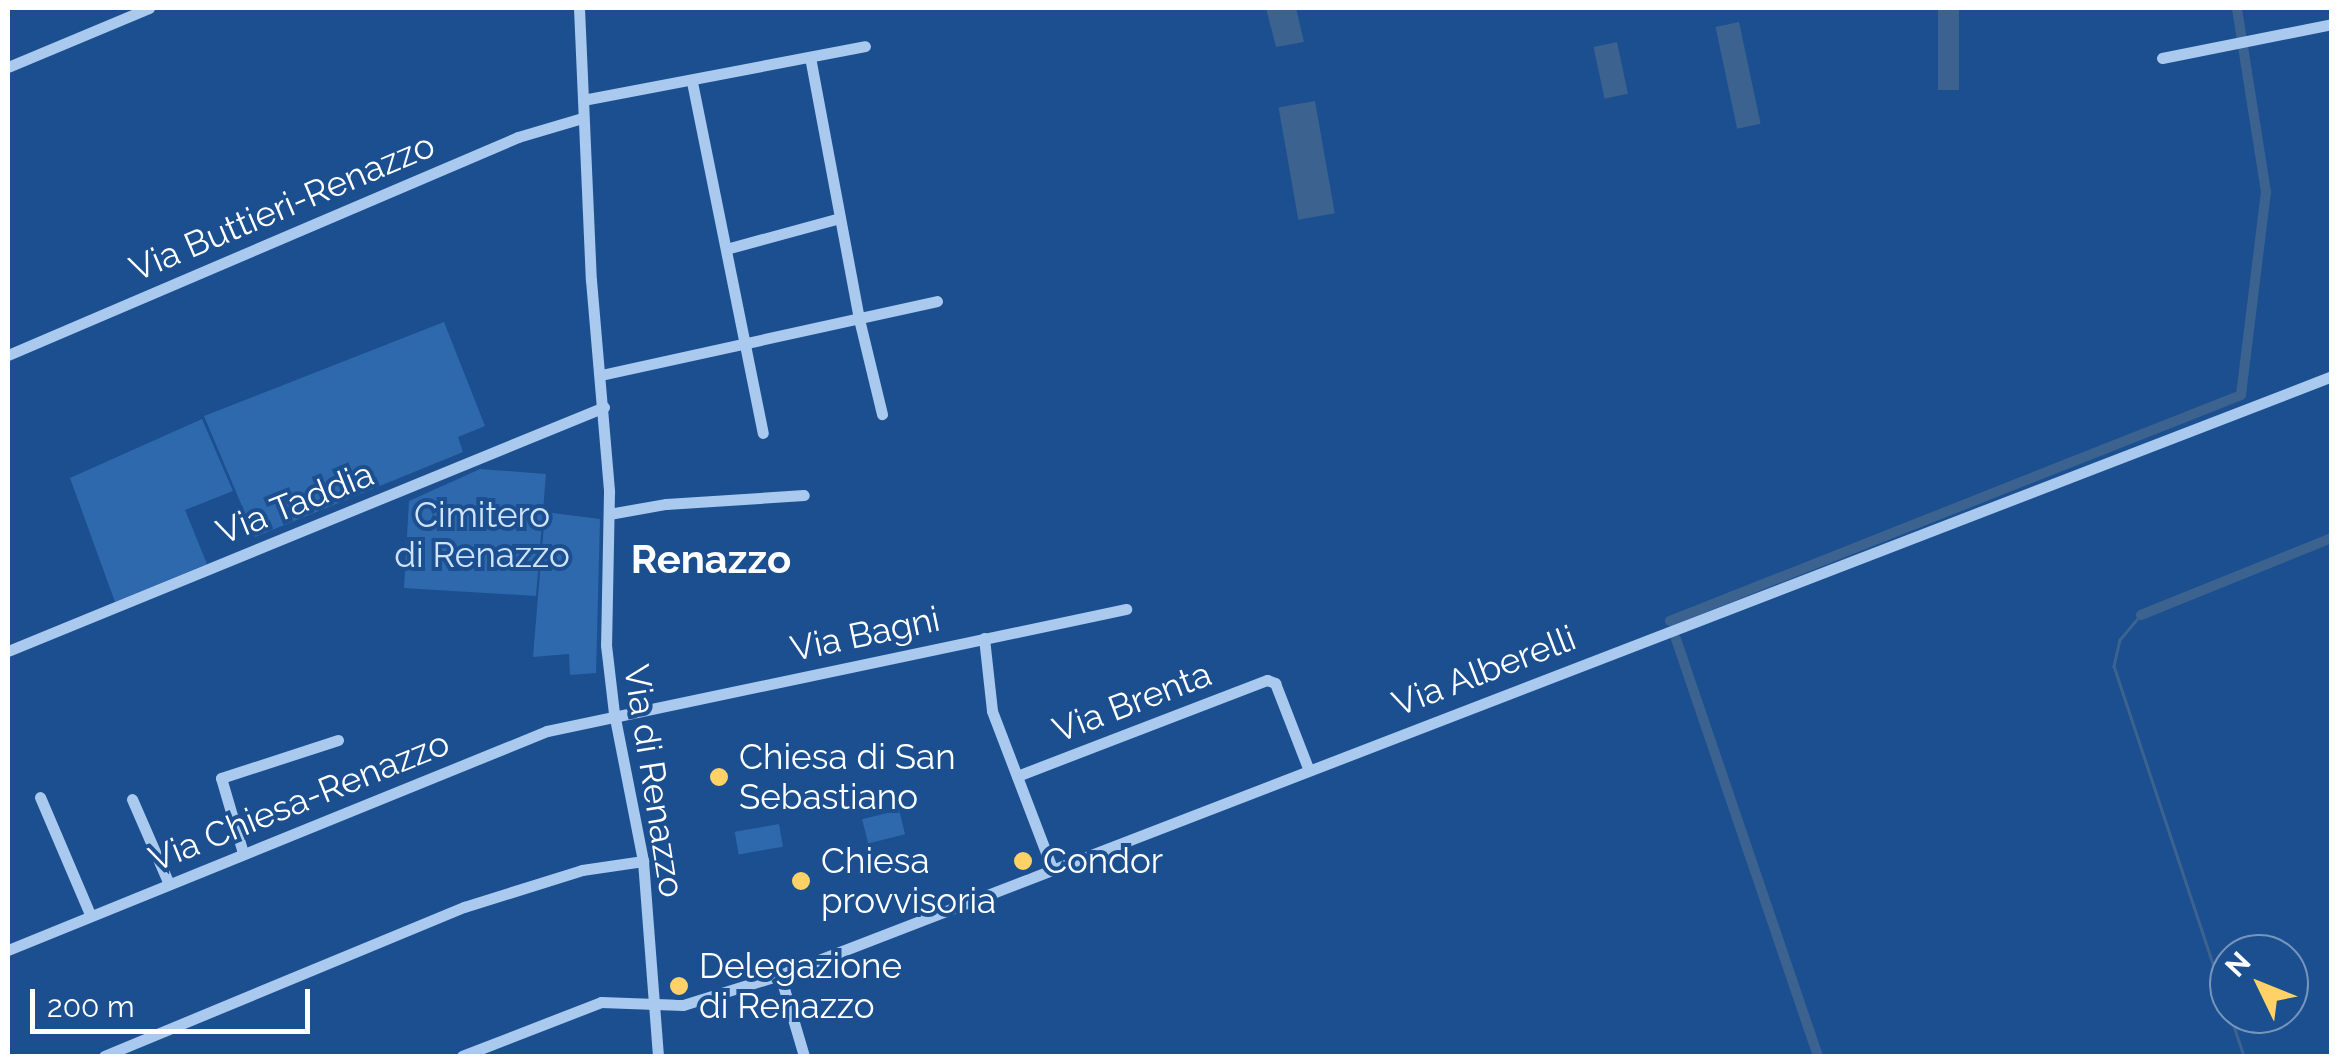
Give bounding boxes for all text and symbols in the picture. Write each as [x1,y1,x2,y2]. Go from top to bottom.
street label: Via Buttieri-Renazzo [123,124,441,290]
street label: Via Taddia [210,452,380,554]
park label: Cimitero di Renazzo [394,494,570,576]
district label: Renazzo [631,535,791,583]
street label: Via Bagni [787,598,943,670]
street label: Via Alberelli [1386,617,1582,725]
street label: Via Brenta [1047,653,1217,751]
street label: Via di Renazzo [615,662,693,900]
street label: Via Chiesa-Renazzo [143,722,455,880]
place label: Chiesa di San Sebastiano [739,736,956,818]
marker: Chiesa di San Sebastiano [708,766,730,788]
place label: Chiesa provvisoria [821,840,996,922]
place label: Condor [1043,840,1163,882]
marker: Condor [1012,850,1034,872]
marker: Chiesa provvisoria [790,870,812,892]
north arrow [2209,934,2309,1034]
place label: Delegazione di Renazzo [699,945,902,1027]
text: N [2219,945,2258,984]
scale bar [35,969,315,1031]
marker: Delegazione di Renazzo [668,975,690,997]
text: 200 m [47,989,135,1024]

